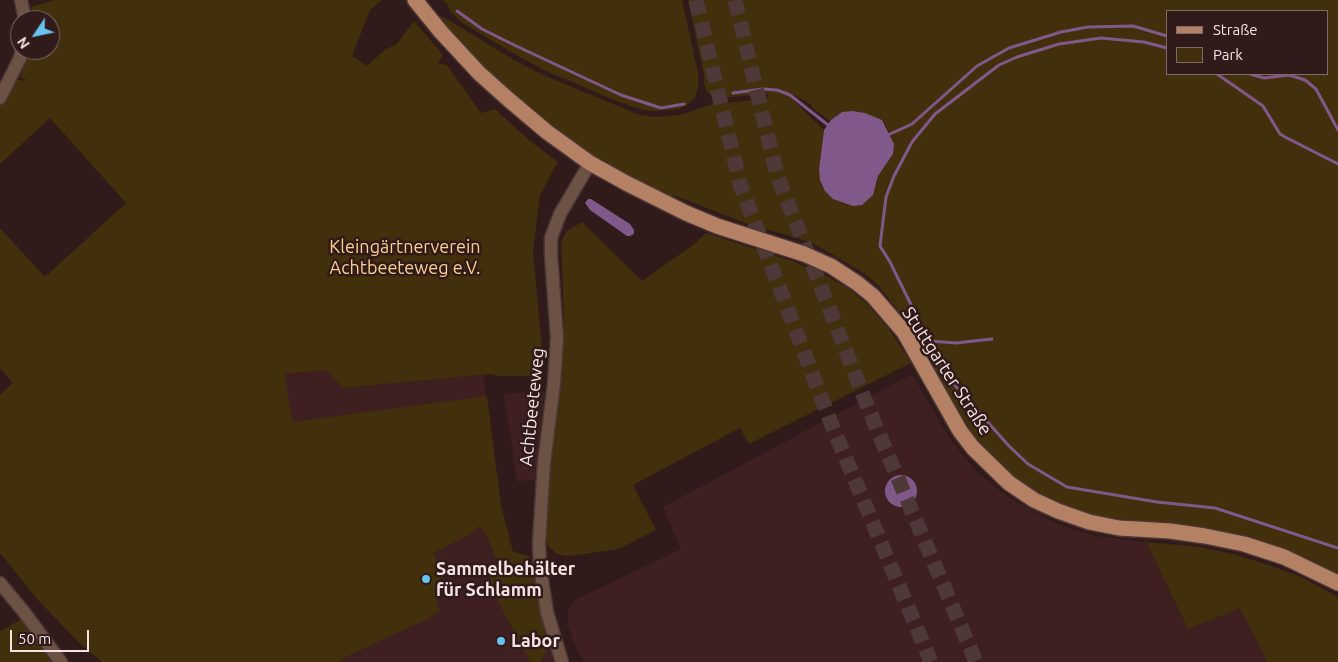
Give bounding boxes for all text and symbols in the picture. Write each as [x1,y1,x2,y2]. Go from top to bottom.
north arrow [10,10,60,60]
legend [1166,10,1328,75]
text: Straße [1213,21,1257,38]
text: N [14,34,33,52]
text: Park [1213,46,1243,63]
park label: Kleingärtnerverein Achtbeeteweg e.V. [329,236,481,278]
street label: Stuttgarter Straße [897,303,997,439]
street label: Achtbeeteweg [515,347,549,467]
place label: Sammelbehälter für Schlamm [436,558,575,600]
marker: Sammelbehälter für Schlamm [420,573,432,585]
scale bar [12,620,91,652]
text: 50 m [18,630,51,647]
place label: Labor [511,630,560,652]
marker: Labor [495,635,507,647]

